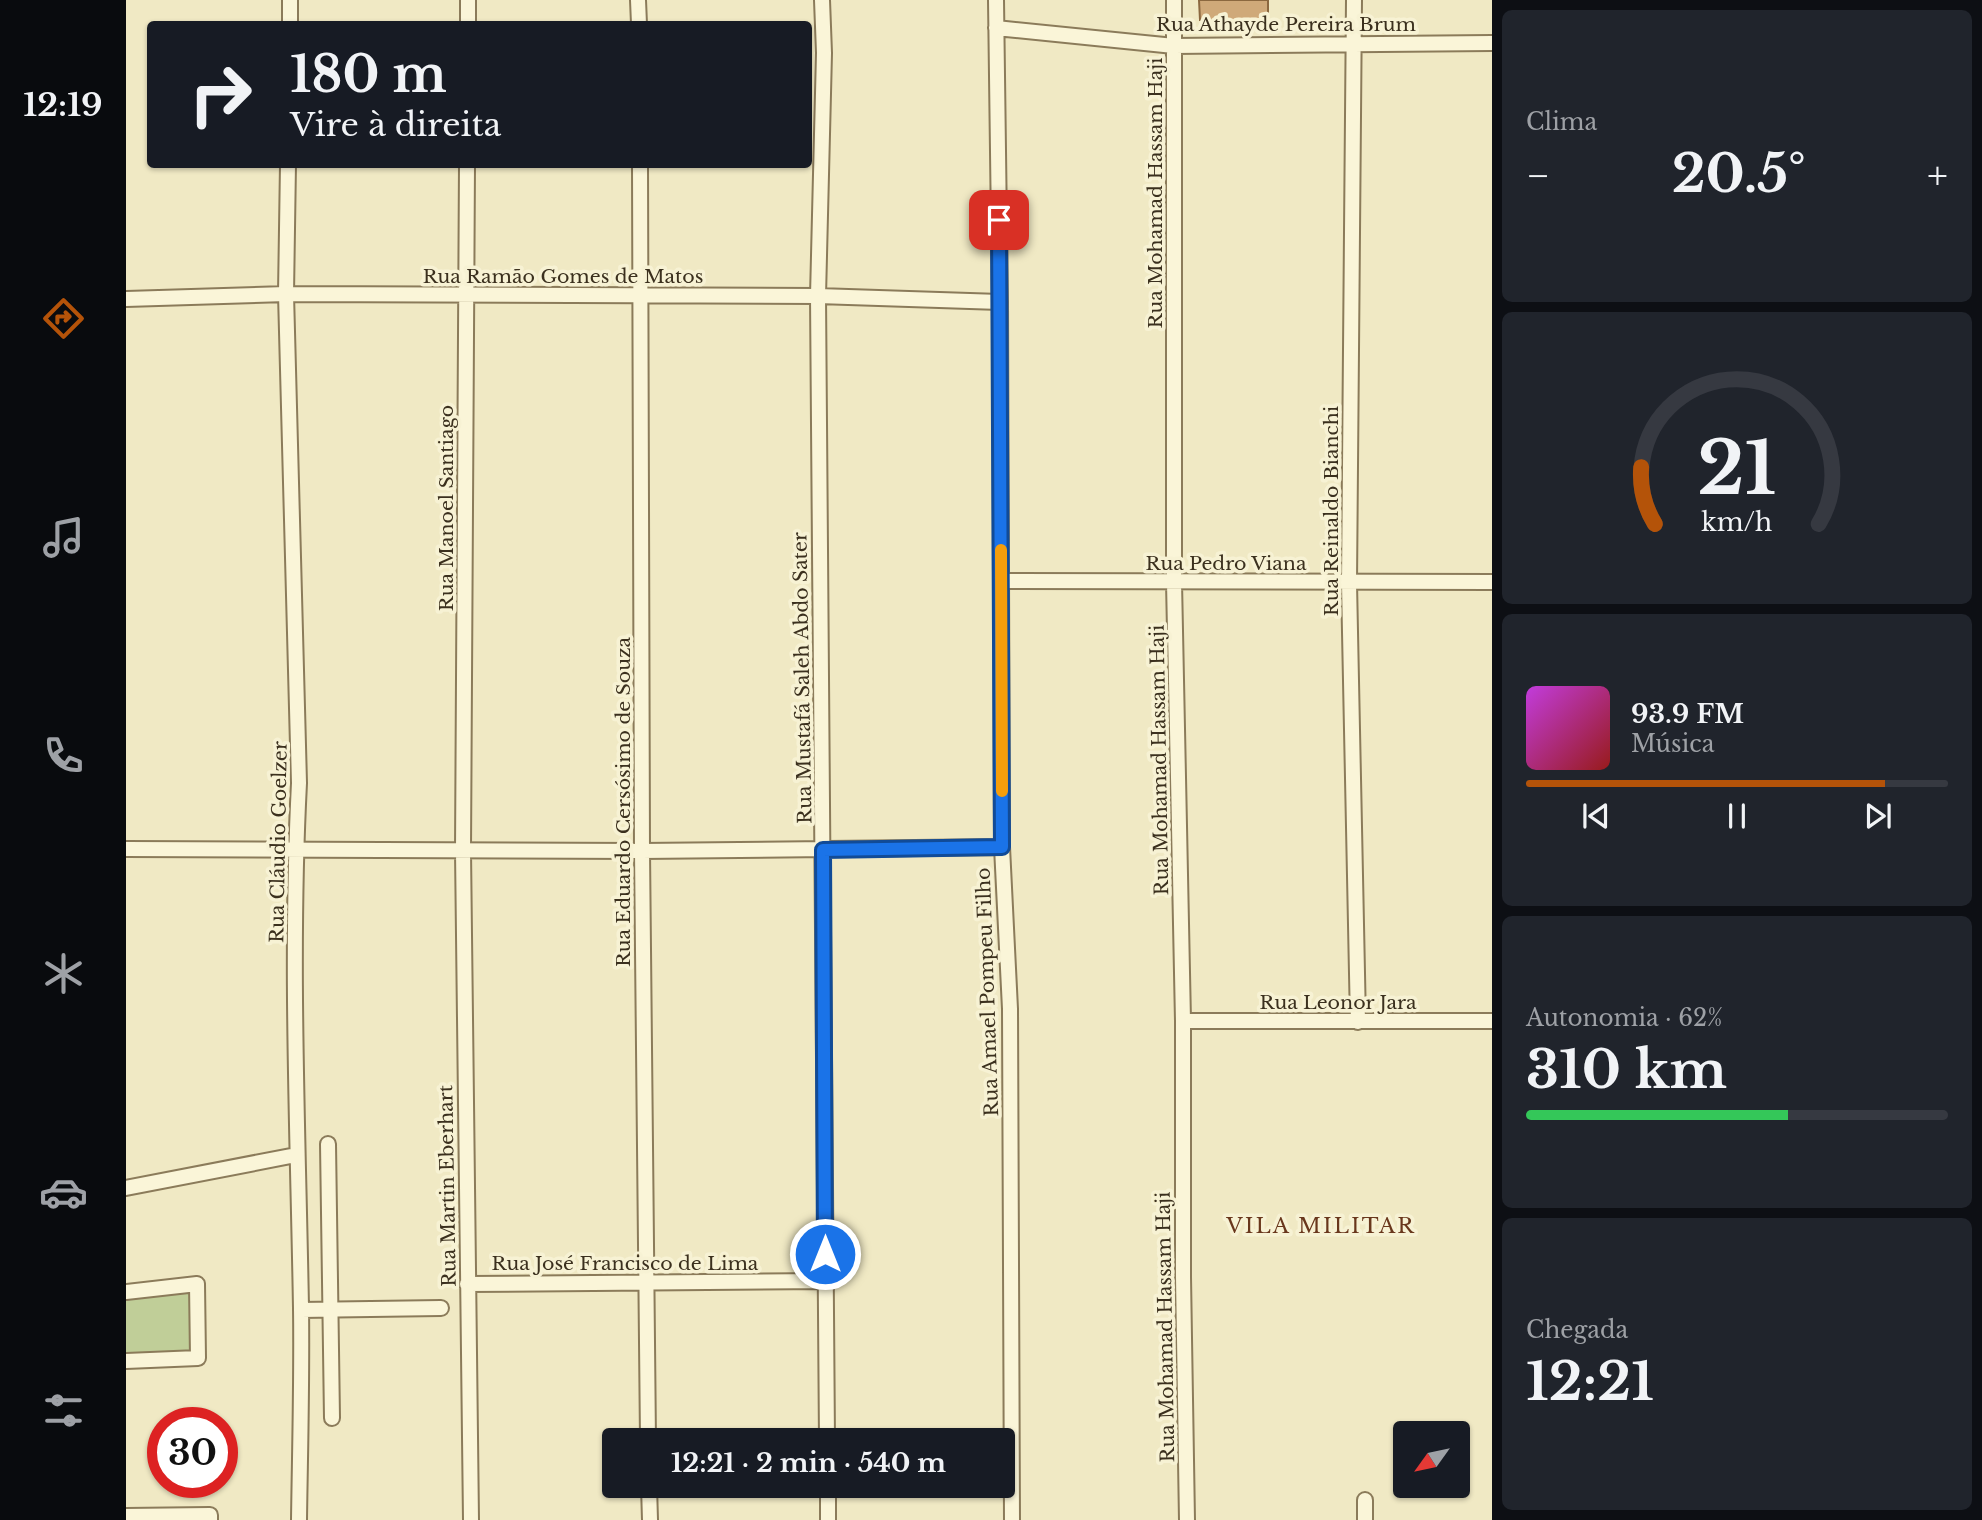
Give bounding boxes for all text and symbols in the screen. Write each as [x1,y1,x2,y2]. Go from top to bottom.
street label: Rua Athayde Pereira Brum [1156,13,1416,36]
text: 180 m [290,44,447,105]
icon: right [175,49,266,140]
street label: Rua Mohamad Hassam Haji [1144,57,1167,328]
text: 12:19 [23,85,103,125]
text: Vire à direita [290,105,501,145]
text: Clima [1526,108,1597,136]
text: 20.5° [1672,142,1806,206]
text: − [1526,152,1550,199]
text: + [1927,152,1948,199]
pin [969,190,1029,250]
icon: arrive [980,201,1018,239]
street label: Rua Ramão Gomes de Matos [423,265,703,288]
icon: directions [39,294,88,343]
street label: Rua Manoel Santiago [435,405,458,611]
street label: Rua Reinaldo Bianchi [1320,405,1343,616]
text: 21 [1697,423,1777,514]
text: km/h [1702,507,1772,538]
icon: music [39,513,88,562]
street label: Rua Mustafá Saleh Abdo Sater [788,532,817,824]
street label: Rua Pedro Viana [1146,552,1307,575]
street label: Rua Mohamad Hassam Haji [1146,624,1173,896]
street label: Rua Eduardo Cersósimo de Souza [612,636,635,967]
text: 93.9 FM [1631,698,1744,730]
text: Música [1631,730,1714,758]
icon: phone [39,731,88,780]
street label: Rua Cláudio Goelzer [265,741,292,943]
icon: previous [1577,797,1615,835]
icon: pause [1718,797,1756,835]
icon: next [1859,797,1897,835]
street label: Rua Amael Pompeu Filho [972,867,1003,1117]
icon: climate [39,949,88,998]
street label: Rua Leonor Jara [1259,991,1417,1014]
text: Autonomia · 62% [1526,1004,1723,1032]
text: 310 km [1526,1038,1727,1102]
street label: Rua Martin Eberhart [434,1084,461,1287]
icon: car [39,1168,88,1217]
street label: Rua Mohamad Hassam Haji [1152,1191,1179,1463]
district label: VILA MILITAR [1225,1213,1416,1239]
position arrow [788,1217,862,1291]
street label: Rua José Francisco de Lima [492,1252,759,1275]
text: Chegada [1526,1316,1628,1344]
text: 12:21 [1526,1350,1654,1414]
icon: filters [39,1386,88,1435]
speed limit sign: 30 [147,1407,238,1498]
north arrow [1393,1421,1470,1498]
map controls [1393,1421,1470,1498]
text: 12:21 · 2 min · 540 m [671,1447,946,1479]

